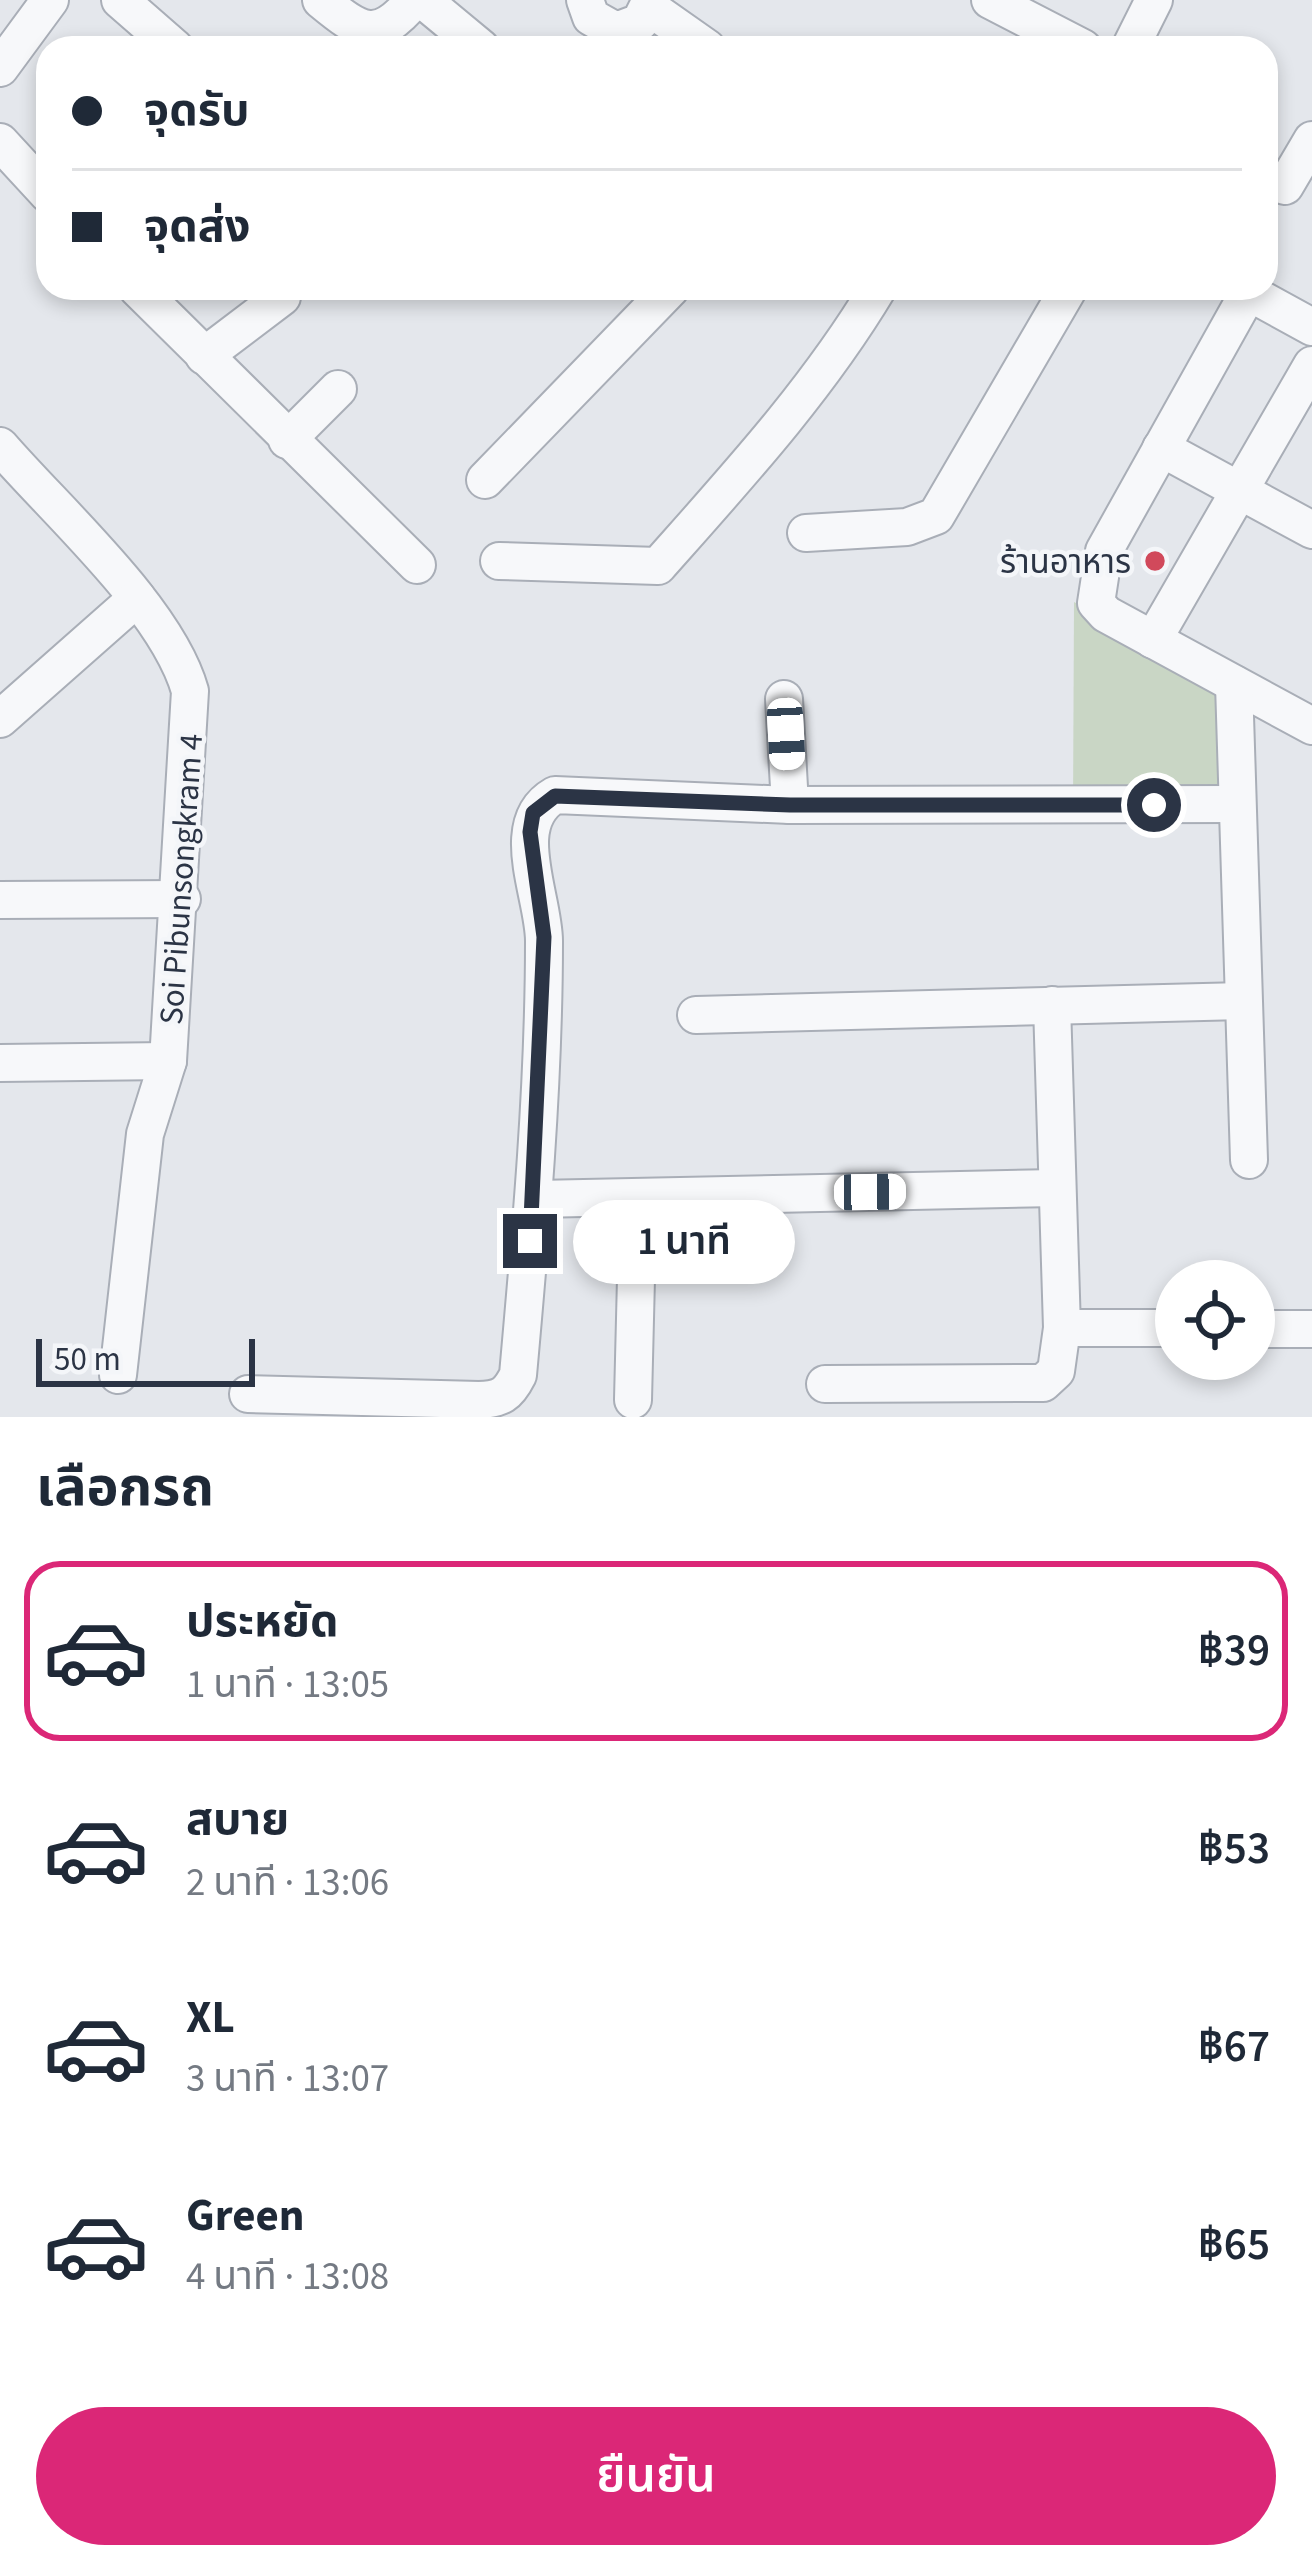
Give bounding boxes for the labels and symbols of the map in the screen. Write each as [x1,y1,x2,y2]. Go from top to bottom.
place label: ร้านอาหาร [1000,539,1131,586]
marker: ร้านอาหาร [1142,548,1168,574]
car [766,697,806,771]
street label: Soi Pibunsongkram 4 [148,732,215,1026]
route start [1127,778,1181,832]
car [834,1173,906,1211]
callout: 1 นาที [572,1199,794,1283]
route end [503,1214,557,1268]
scale bar [36,1333,255,1386]

